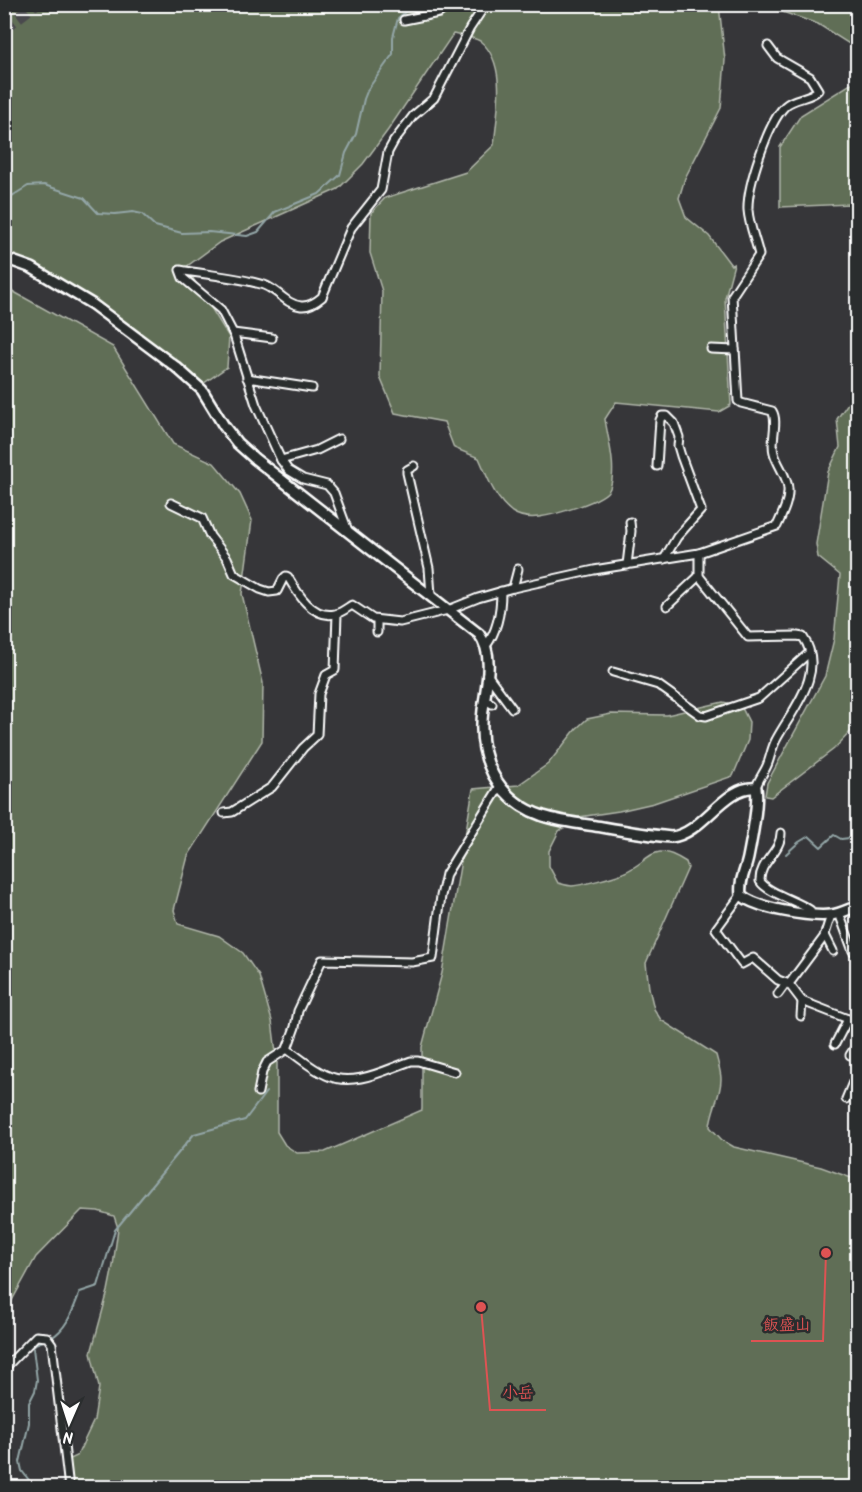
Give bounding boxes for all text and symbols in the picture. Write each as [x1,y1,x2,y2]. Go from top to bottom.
callout: 飯盛山 [751,1307,823,1341]
text: 飯盛山 [763,1313,811,1338]
callout: 小岳 [490,1376,546,1410]
text: 小岳 [502,1381,534,1406]
north arrow [39,1393,99,1453]
text: N [63,1424,74,1449]

